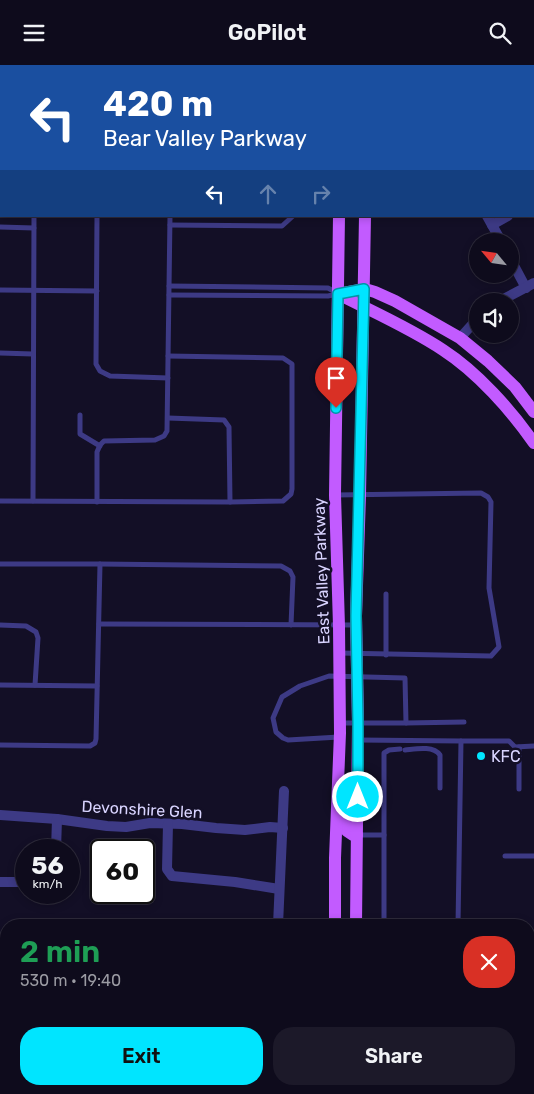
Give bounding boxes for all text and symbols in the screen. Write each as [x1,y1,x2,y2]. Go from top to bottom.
icon: menu [20,19,48,47]
text: GoPilot [228,19,306,46]
icon: search [486,19,514,47]
text: 420 m [103,83,213,125]
icon: left [20,85,85,150]
text: Bear Valley Parkway [103,125,307,152]
icon: left [201,180,229,208]
icon: ahead [254,180,282,208]
icon: right [307,180,335,208]
north arrow [469,233,519,283]
map controls [469,233,519,343]
button: sound [469,293,519,343]
pin [315,357,357,408]
icon: arrive [322,364,350,392]
street label: East Valley Parkway [309,497,334,645]
place label: KFC [491,747,521,766]
marker: KFC [475,750,487,762]
position arrow [331,770,383,822]
street label: Devonshire Glen [81,797,203,822]
speed limit sign: 60 [90,839,155,904]
text: 56 [31,851,64,880]
text: km/h [33,877,62,891]
text: 2 min [20,934,100,970]
button: close [463,936,515,988]
text: 530 m · 19:40 [20,971,121,990]
button: Exit [20,1027,263,1085]
button: Share [273,1027,515,1085]

